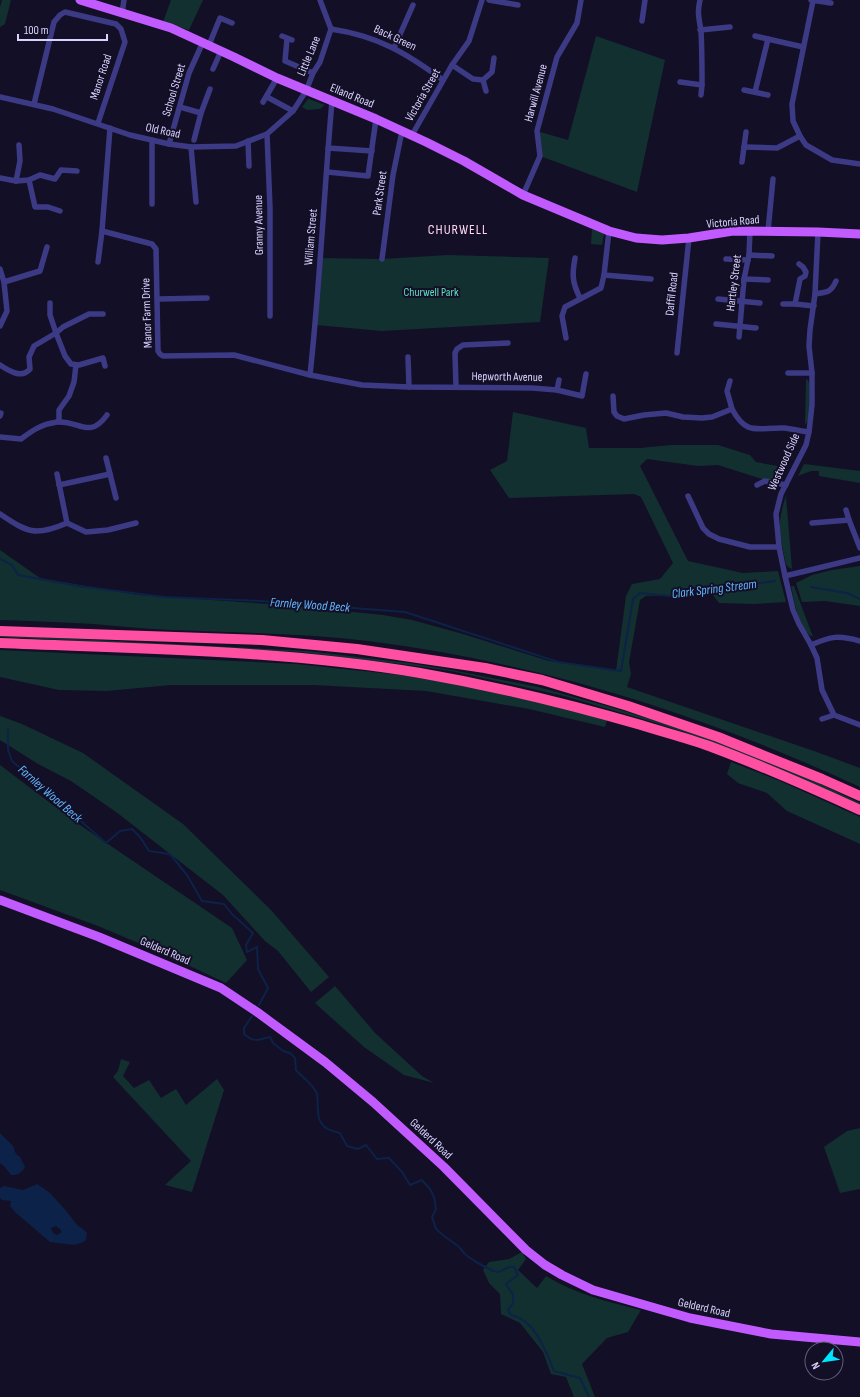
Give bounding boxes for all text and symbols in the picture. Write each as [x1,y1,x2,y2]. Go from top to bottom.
scale bar [18,16,107,42]
street label: Back Green [371,22,419,54]
text: 100 m [24,23,49,38]
street label: Little Lane [294,34,324,78]
street label: Manor Road [87,52,115,102]
street label: School Street [159,61,189,118]
street label: Harwill Avenue [521,62,551,123]
street label: Victoria Street [402,66,444,124]
street label: Elland Road [328,80,376,112]
street label: Old Road [144,120,182,142]
street label: Park Street [369,169,391,216]
street label: Granny Avenue [251,195,267,255]
street label: William Street [301,208,321,266]
street label: Victoria Road [706,212,760,232]
district label: CHURWELL [428,221,488,238]
street label: Hartley Street [723,254,745,312]
street label: Daffil Road [662,271,682,317]
street label: Manor Farm Drive [138,278,156,348]
park label: Churwell Park [403,285,459,300]
street label: Hepworth Avenue [471,369,543,385]
street label: Westwood Side [765,431,803,493]
water label: Clark Spring Stream [671,576,757,602]
water label: Farnley Wood Beck [270,594,352,616]
water label: Farnley Wood Beck [15,762,86,827]
street label: Gelderd Road [138,934,192,968]
street label: Gelderd Road [406,1115,456,1163]
street label: Gelderd Road [676,1295,732,1321]
north arrow [804,1341,844,1381]
text: N [809,1360,823,1371]

